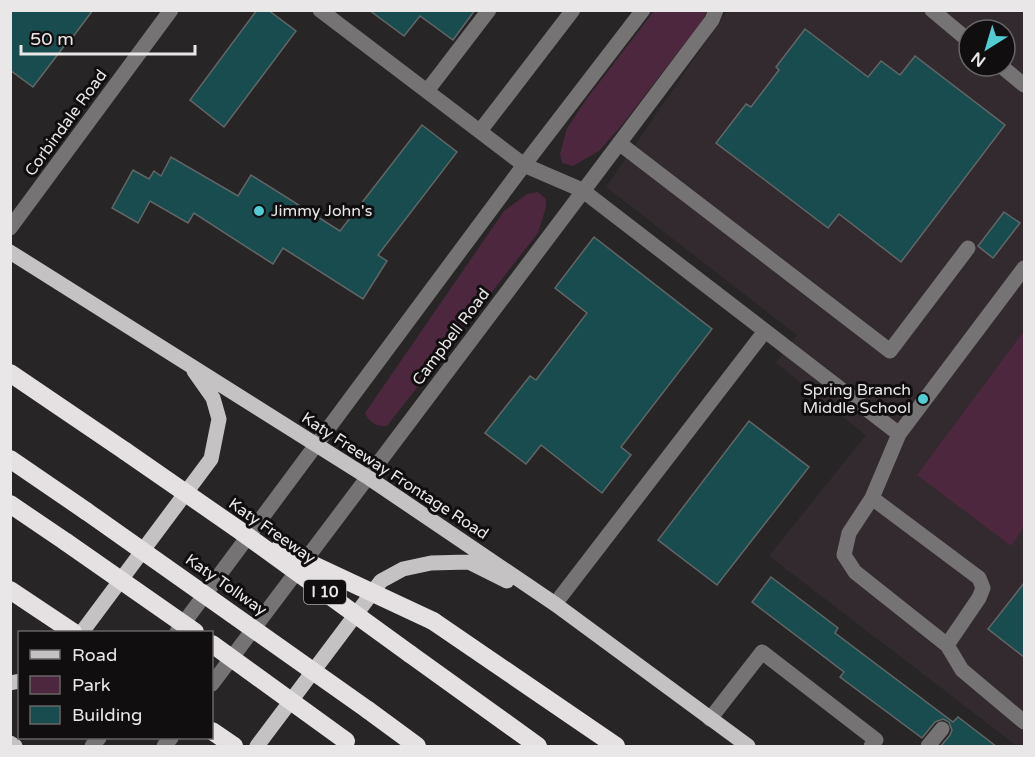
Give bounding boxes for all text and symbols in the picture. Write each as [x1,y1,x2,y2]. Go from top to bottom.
scale bar [21,18,195,56]
north arrow [957,18,1017,78]
text: 50 m [30,28,74,50]
text: N [967,47,990,71]
street label: Corbindale Road [21,66,111,180]
place label: Jimmy John's [271,201,372,221]
marker: Jimmy John's [252,204,266,218]
street label: Campbell Road [408,285,494,389]
place label: Spring Branch Middle School [803,380,911,418]
marker: Spring Branch Middle School [916,392,930,406]
street label: Katy Freeway Frontage Road [298,408,492,544]
street label: Katy Freeway [225,494,320,569]
street label: Katy Tollway [181,550,271,621]
road number: I 10 [304,580,346,604]
legend [18,631,213,739]
text: Road [72,644,117,666]
text: Park [72,674,111,696]
text: Building [72,704,142,726]

